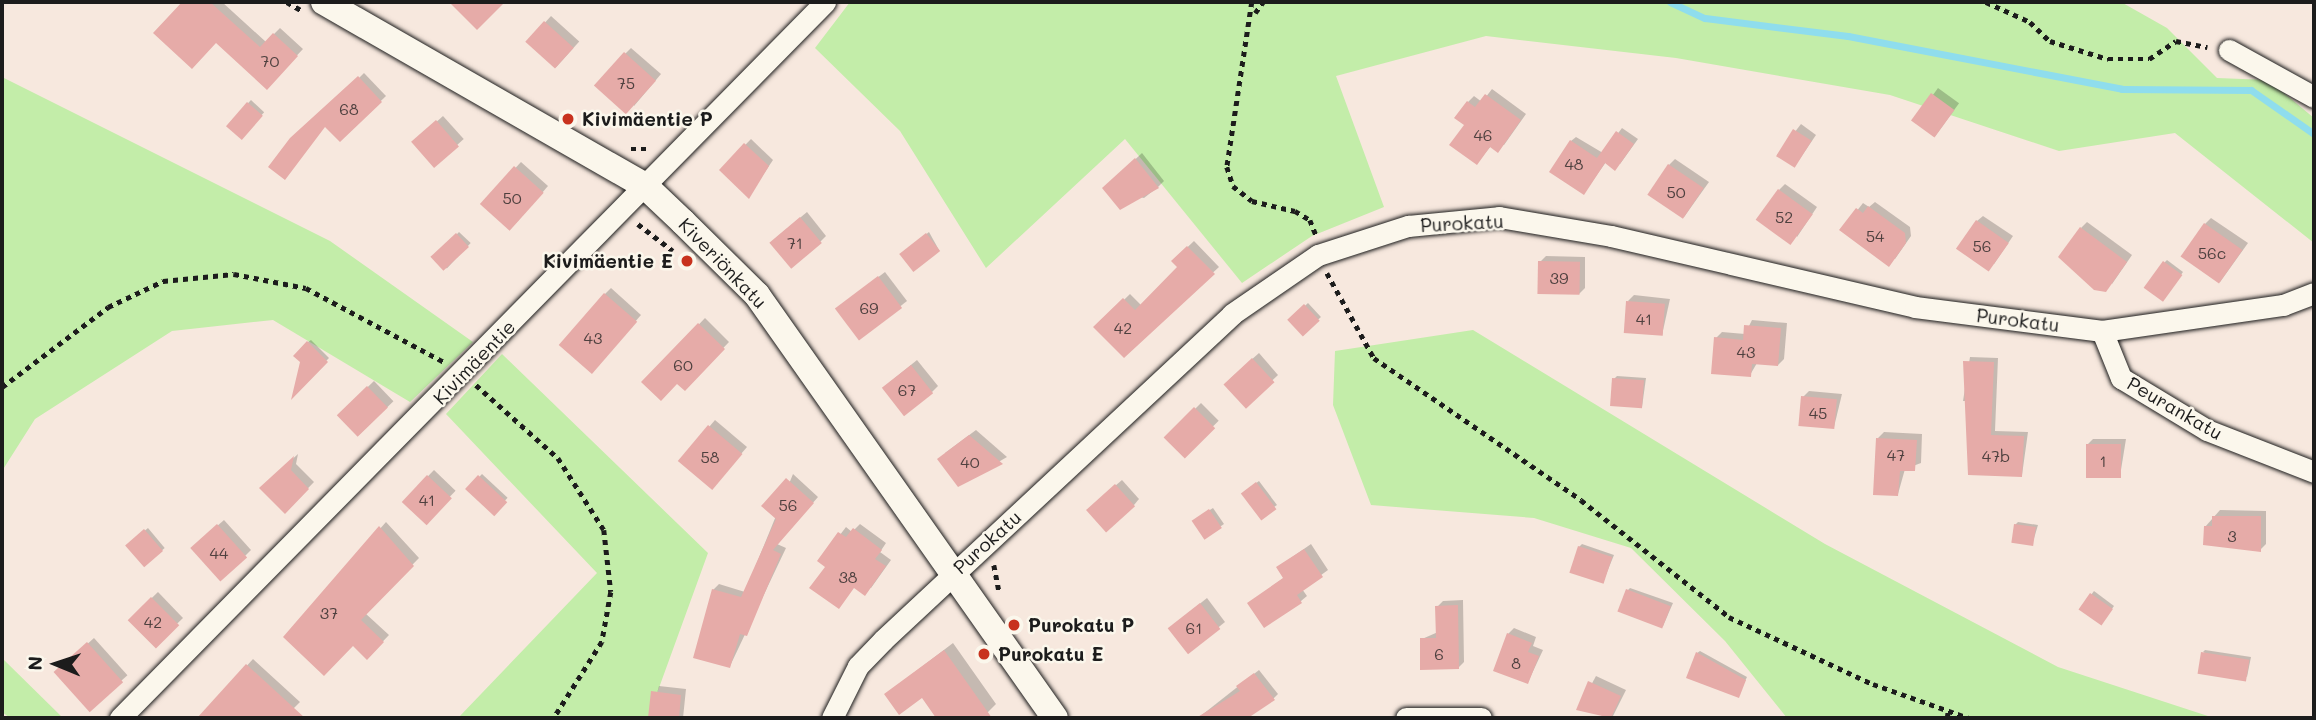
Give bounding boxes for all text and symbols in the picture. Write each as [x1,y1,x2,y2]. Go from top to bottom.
house number: 70 [261,51,279,71]
house number: 75 [617,73,635,93]
house number: 68 [339,99,359,119]
place label: Kivimäentie P [582,108,713,130]
marker: Kivimäentie P [560,111,576,127]
house number: 46 [1473,125,1493,145]
house number: 48 [1564,154,1584,174]
house number: 50 [1666,182,1686,202]
house number: 50 [502,188,522,208]
house number: 52 [1775,207,1793,227]
street label: Purokatu [1420,209,1504,237]
street label: Kiveriönkatu [674,213,772,313]
house number: 54 [1866,226,1884,246]
house number: 71 [787,233,803,253]
house number: 56 [1973,236,1991,256]
house number: 56c [2198,243,2226,263]
place label: Kivimäentie E [543,250,673,272]
marker: Kivimäentie E [679,253,695,269]
house number: 39 [1550,268,1568,288]
house number: 69 [859,298,879,318]
street label: Purokatu [1975,304,2061,336]
house number: 41 [1636,309,1652,329]
street label: Kivimäentie [428,315,520,409]
house number: 42 [1114,318,1132,338]
house number: 43 [584,328,602,348]
house number: 43 [1737,342,1755,362]
house number: 60 [673,355,693,375]
street label: Peurankatu [2123,372,2227,444]
house number: 67 [898,380,916,400]
house number: 45 [1809,403,1827,423]
house number: 47 [1887,445,1905,465]
house number: 47b [1982,446,2010,466]
house number: 58 [700,447,720,467]
house number: 1 [2099,451,2107,471]
house number: 40 [960,452,980,472]
house number: 41 [419,490,435,510]
house number: 56 [779,495,797,515]
street label: Purokatu [948,506,1026,578]
house number: 3 [2227,526,2237,546]
house number: 44 [210,543,228,563]
house number: 38 [838,567,858,587]
house number: 37 [320,603,338,623]
house number: 42 [144,612,162,632]
place label: Purokatu P [1028,614,1134,636]
marker: Purokatu P [1006,617,1022,633]
house number: 61 [1186,618,1202,638]
north arrow [21,629,91,699]
place label: Purokatu E [998,643,1104,665]
house number: 6 [1434,644,1444,664]
marker: Purokatu E [976,646,992,662]
house number: 8 [1511,653,1521,673]
text: N [22,656,47,671]

